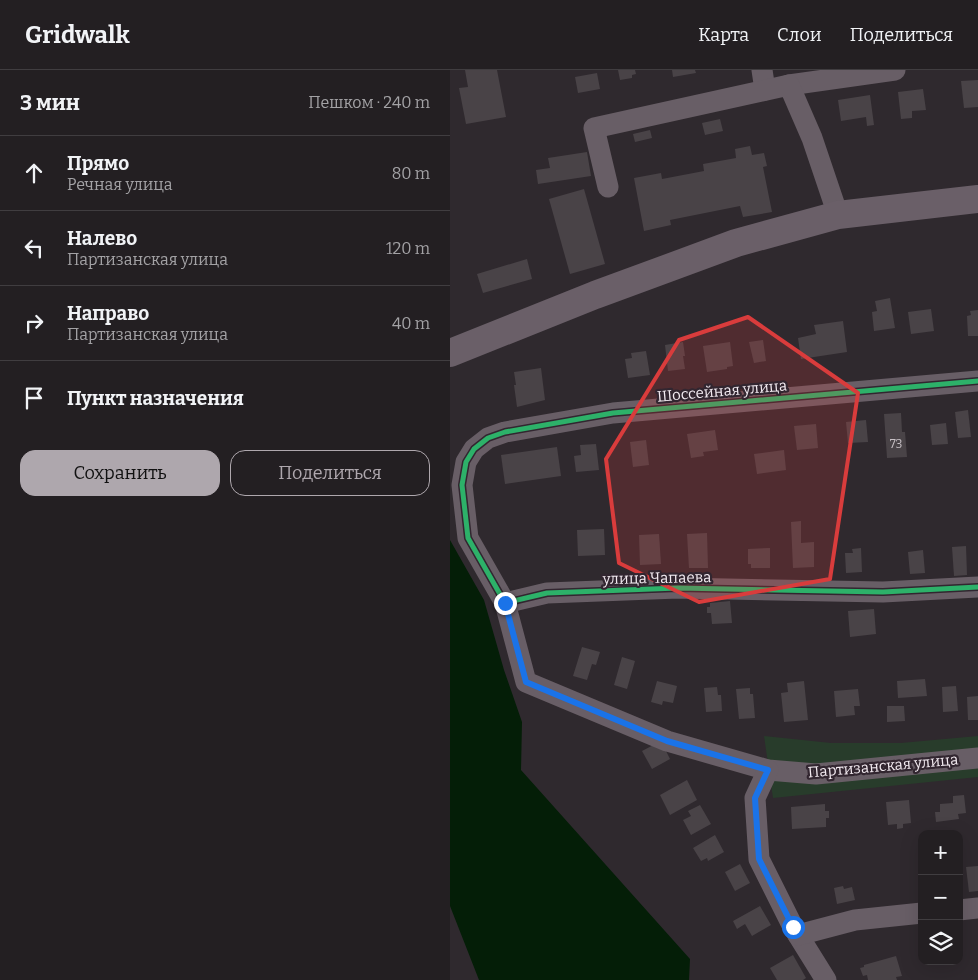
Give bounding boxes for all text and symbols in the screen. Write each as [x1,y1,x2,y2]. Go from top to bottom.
text: Gridwalk [25,21,130,49]
text: Карта [698,24,749,46]
text: Слои [777,24,822,46]
text: Поделиться [850,24,953,46]
text: 3 мин [20,90,80,116]
text: Пешком · 240 m [308,93,430,112]
text: Прямо [67,152,129,175]
icon: ahead [20,159,48,187]
text: 80 m [392,164,430,183]
text: Речная улица [67,175,173,194]
text: Налево [67,227,137,250]
icon: left [20,234,48,262]
text: 120 m [386,239,430,258]
text: Партизанская улица [67,250,228,269]
text: Направо [67,302,149,325]
icon: right [20,309,48,337]
text: 40 m [392,314,430,333]
text: Партизанская улица [67,325,228,344]
street label: Шоссейная улица [656,376,788,406]
icon: arrive [20,384,48,412]
text: Пункт назначения [67,387,244,410]
house number: 73 [890,437,902,451]
button: Сохранить [20,450,220,496]
button: Поделиться [230,450,430,496]
street label: улица Чапаева [602,568,711,588]
route end [494,592,517,615]
street label: Партизанская улица [807,750,959,782]
map controls [918,830,963,965]
button: + [918,830,963,875]
button: − [918,875,963,920]
route start [782,916,805,939]
button: layers [918,920,963,965]

